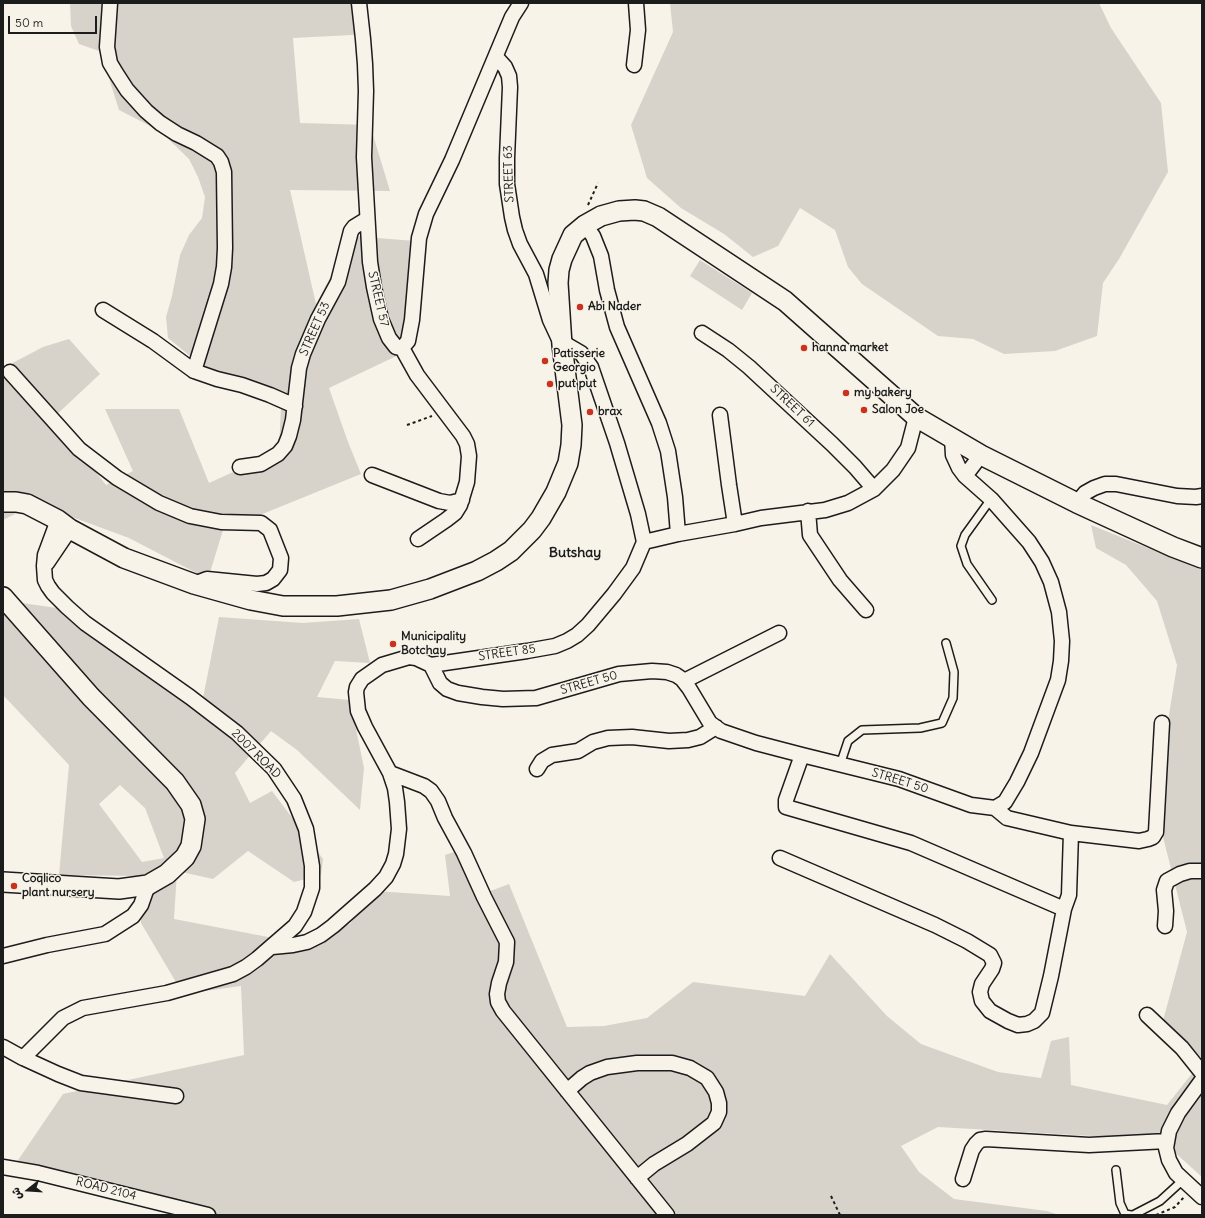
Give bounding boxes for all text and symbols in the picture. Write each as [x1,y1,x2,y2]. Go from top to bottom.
scale bar [10,8,99,34]
text: 50 m [15,15,43,30]
street label: STREET 63 [501,145,517,203]
street label: STREET 57 [365,270,391,328]
street label: STREET 53 [297,300,333,358]
place label: Abi Nader [588,300,641,314]
marker: Abi Nader [575,302,585,312]
place label: hanna market [812,341,888,355]
marker: hanna market [799,343,809,353]
place label: Patisserie Georgio [553,347,605,375]
marker: Patisserie Georgio [540,356,550,366]
place label: put put [558,377,597,391]
marker: put put [545,379,555,389]
street label: STREET 61 [767,382,817,430]
place label: my bakery [854,386,912,400]
marker: my bakery [841,388,851,398]
place label: Salon Joe [872,403,924,417]
place label: brax [598,405,622,419]
marker: Salon Joe [859,405,869,415]
marker: brax [585,407,595,417]
district label: Butshay [549,545,601,561]
place label: Municipality Botchay [401,630,466,658]
marker: Municipality Botchay [388,639,398,649]
street label: STREET 85 [477,642,537,664]
street label: STREET 50 [559,668,619,698]
street label: 2007 ROAD [228,726,284,782]
street label: STREET 50 [870,766,930,796]
place label: Coqlico plant nursery [22,872,95,900]
marker: Coqlico plant nursery [9,881,19,891]
north arrow [8,1170,48,1210]
street label: ROAD 2104 [74,1175,138,1203]
text: ش [8,1186,25,1201]

